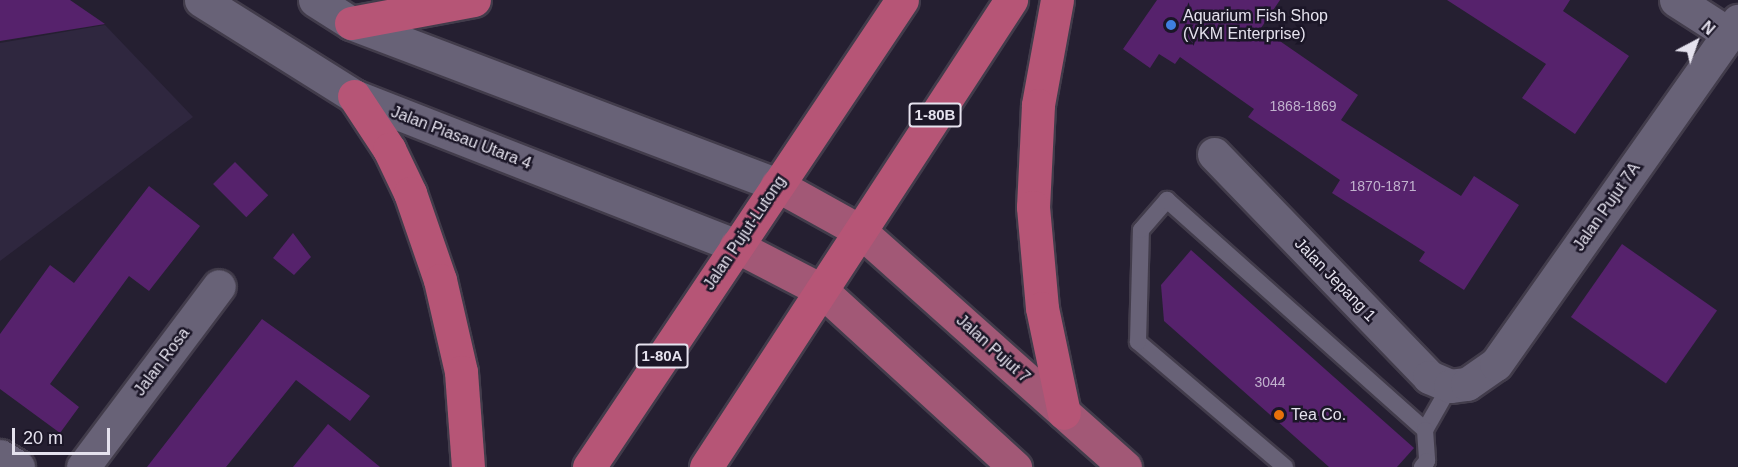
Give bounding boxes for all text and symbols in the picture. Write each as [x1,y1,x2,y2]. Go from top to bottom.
place label: Aquarium Fish Shop (VKM Enterprise) [1183,6,1328,44]
north arrow [1666,12,1726,72]
marker: Aquarium Fish Shop (VKM Enterprise) [1164,18,1178,32]
text: N [1698,18,1718,38]
house number: 1868-1869 [1270,98,1336,114]
street label: Jalan Piasau Utara 4 [388,102,534,174]
road number: 1-80B [908,103,962,127]
street label: Jalan Pujut 7A [1570,159,1644,255]
street label: Jalan Pujut-Lutong [700,172,790,294]
house number: 1870-1871 [1350,178,1416,194]
street label: Jalan Jepang 1 [1290,234,1380,326]
street label: Jalan Pujut 7 [952,311,1034,387]
street label: Jalan Rosa [130,324,194,400]
road number: 1-80A [635,344,689,368]
house number: 3044 [1254,374,1286,390]
place label: Tea Co. [1291,405,1346,425]
marker: Tea Co. [1272,408,1286,422]
scale bar [15,416,112,454]
text: 20 m [23,428,63,448]

